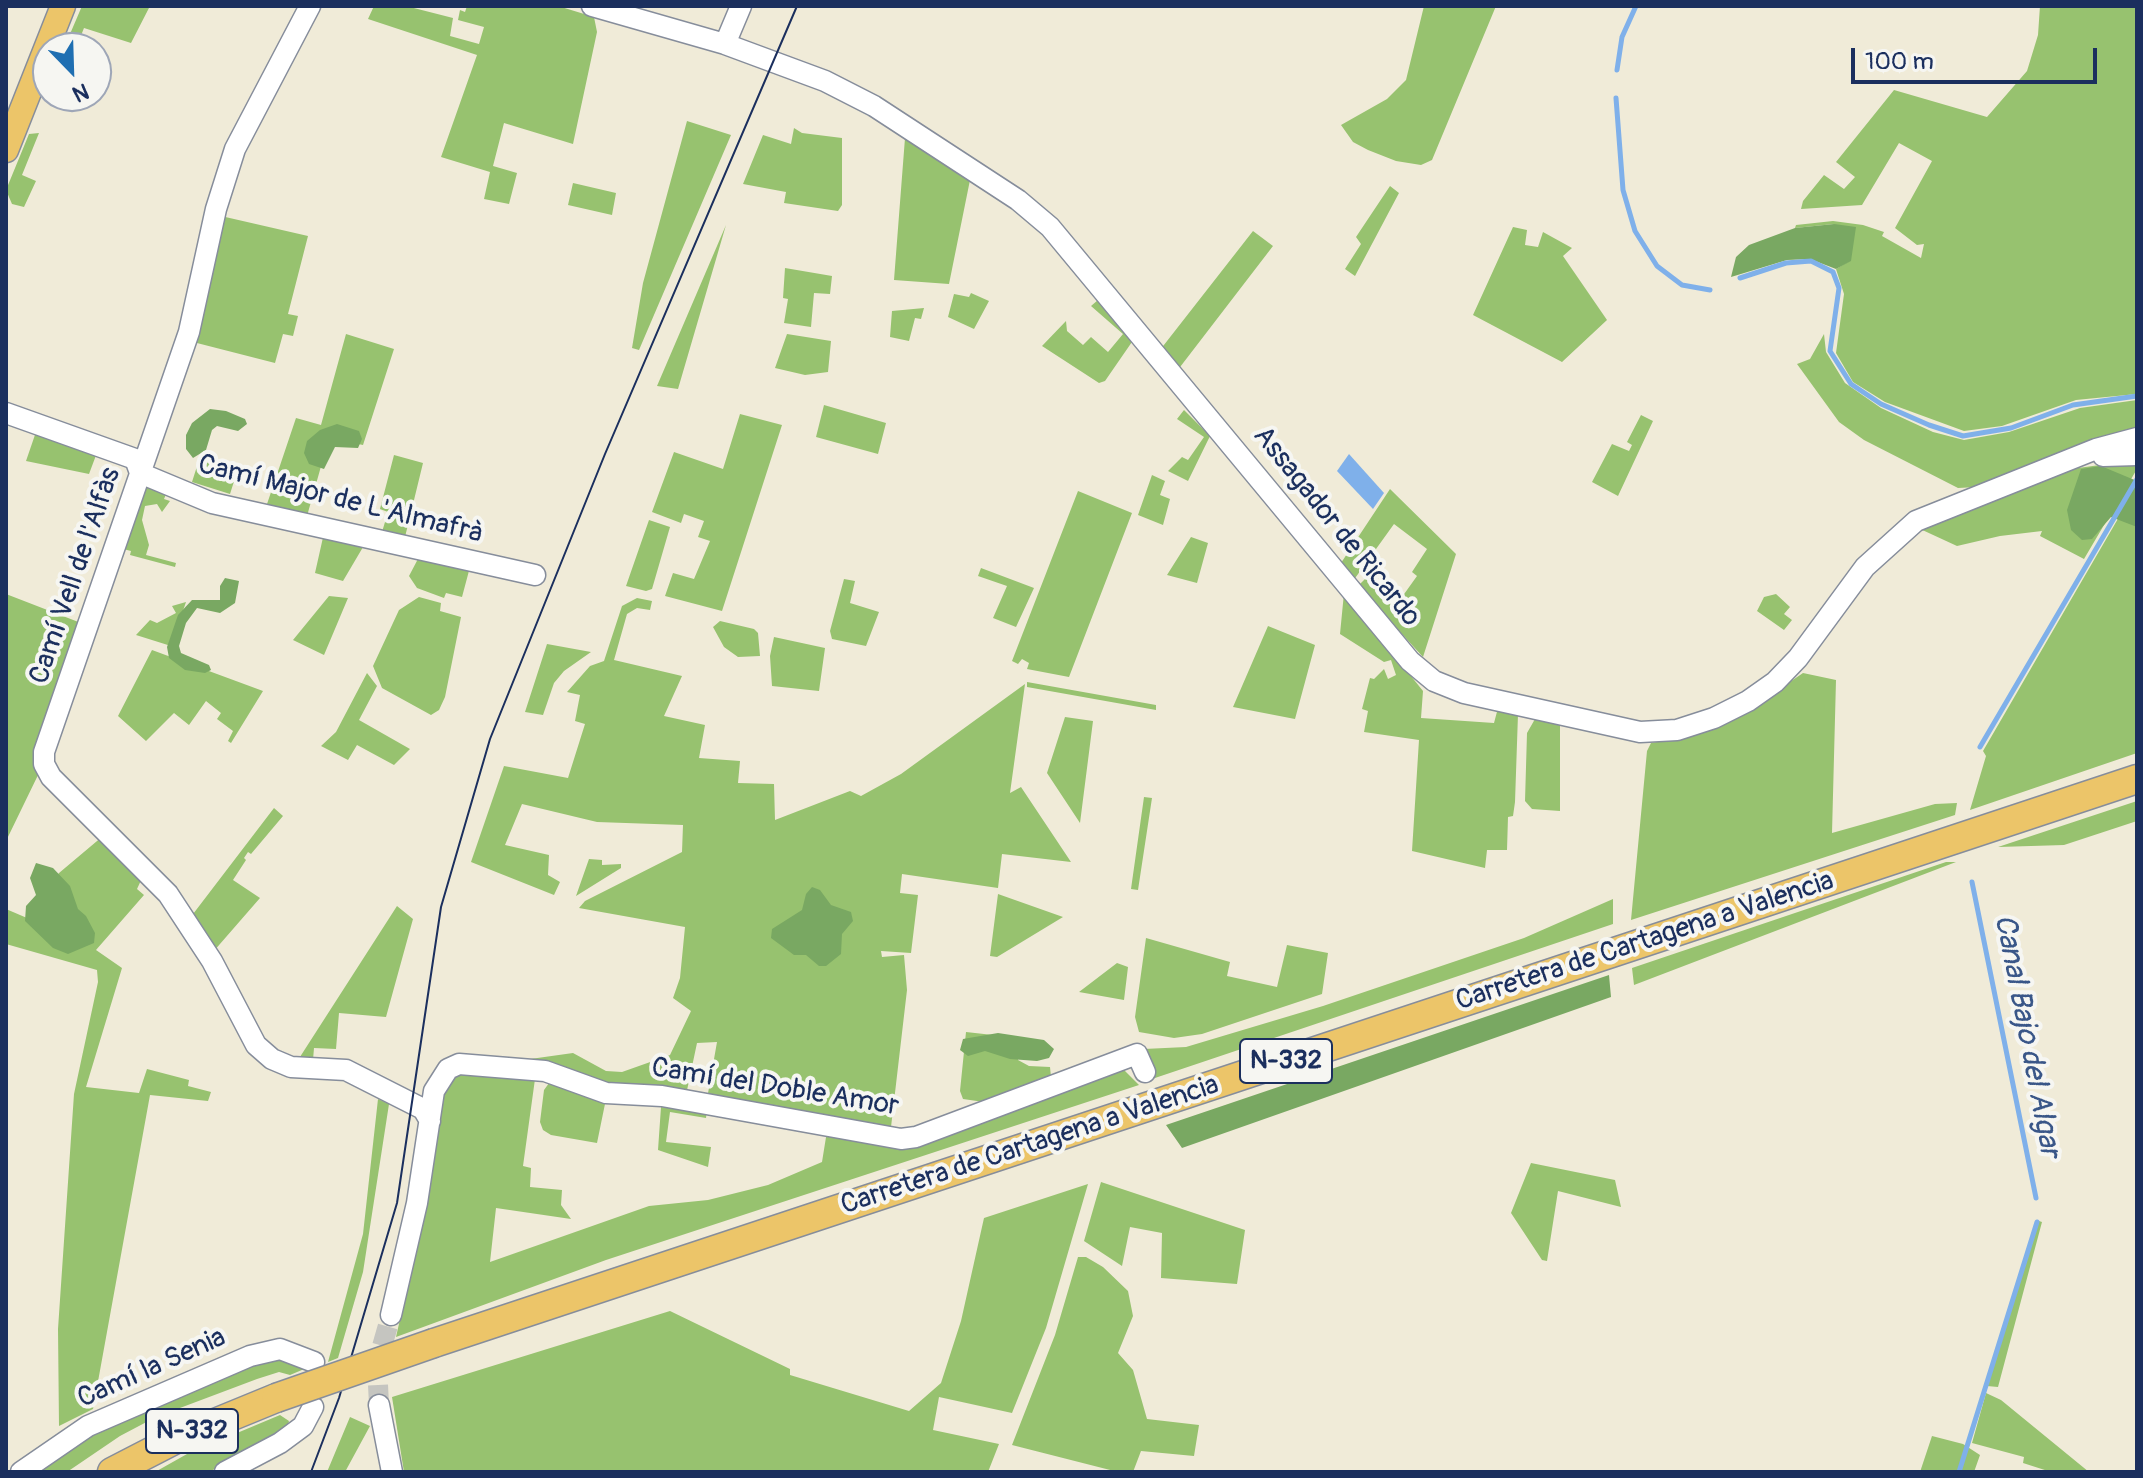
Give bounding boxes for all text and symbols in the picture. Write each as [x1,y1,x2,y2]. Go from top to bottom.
north arrow [32,32,112,112]
scale bar [1855,32,2101,82]
text: 100 m [1865,47,1934,76]
text: N [68,76,93,108]
street label: Assagador de Ricardo [1245,420,1427,634]
street label: Camí Major de L'Almafrà [194,448,486,552]
street label: Camí Vell de l'Alfàs [23,463,129,689]
street label: Carretera de Cartagena a Valencia [1452,865,1838,1019]
water label: Canal Bajo del Algar [1985,912,2067,1160]
road number: N-332 [1240,1039,1332,1083]
street label: Camí del Doble Amor [649,1052,901,1124]
street label: Carretera de Cartagena a Valencia [837,1069,1223,1223]
street label: Camí la Senia [73,1321,231,1417]
road number: N-332 [146,1409,238,1453]

